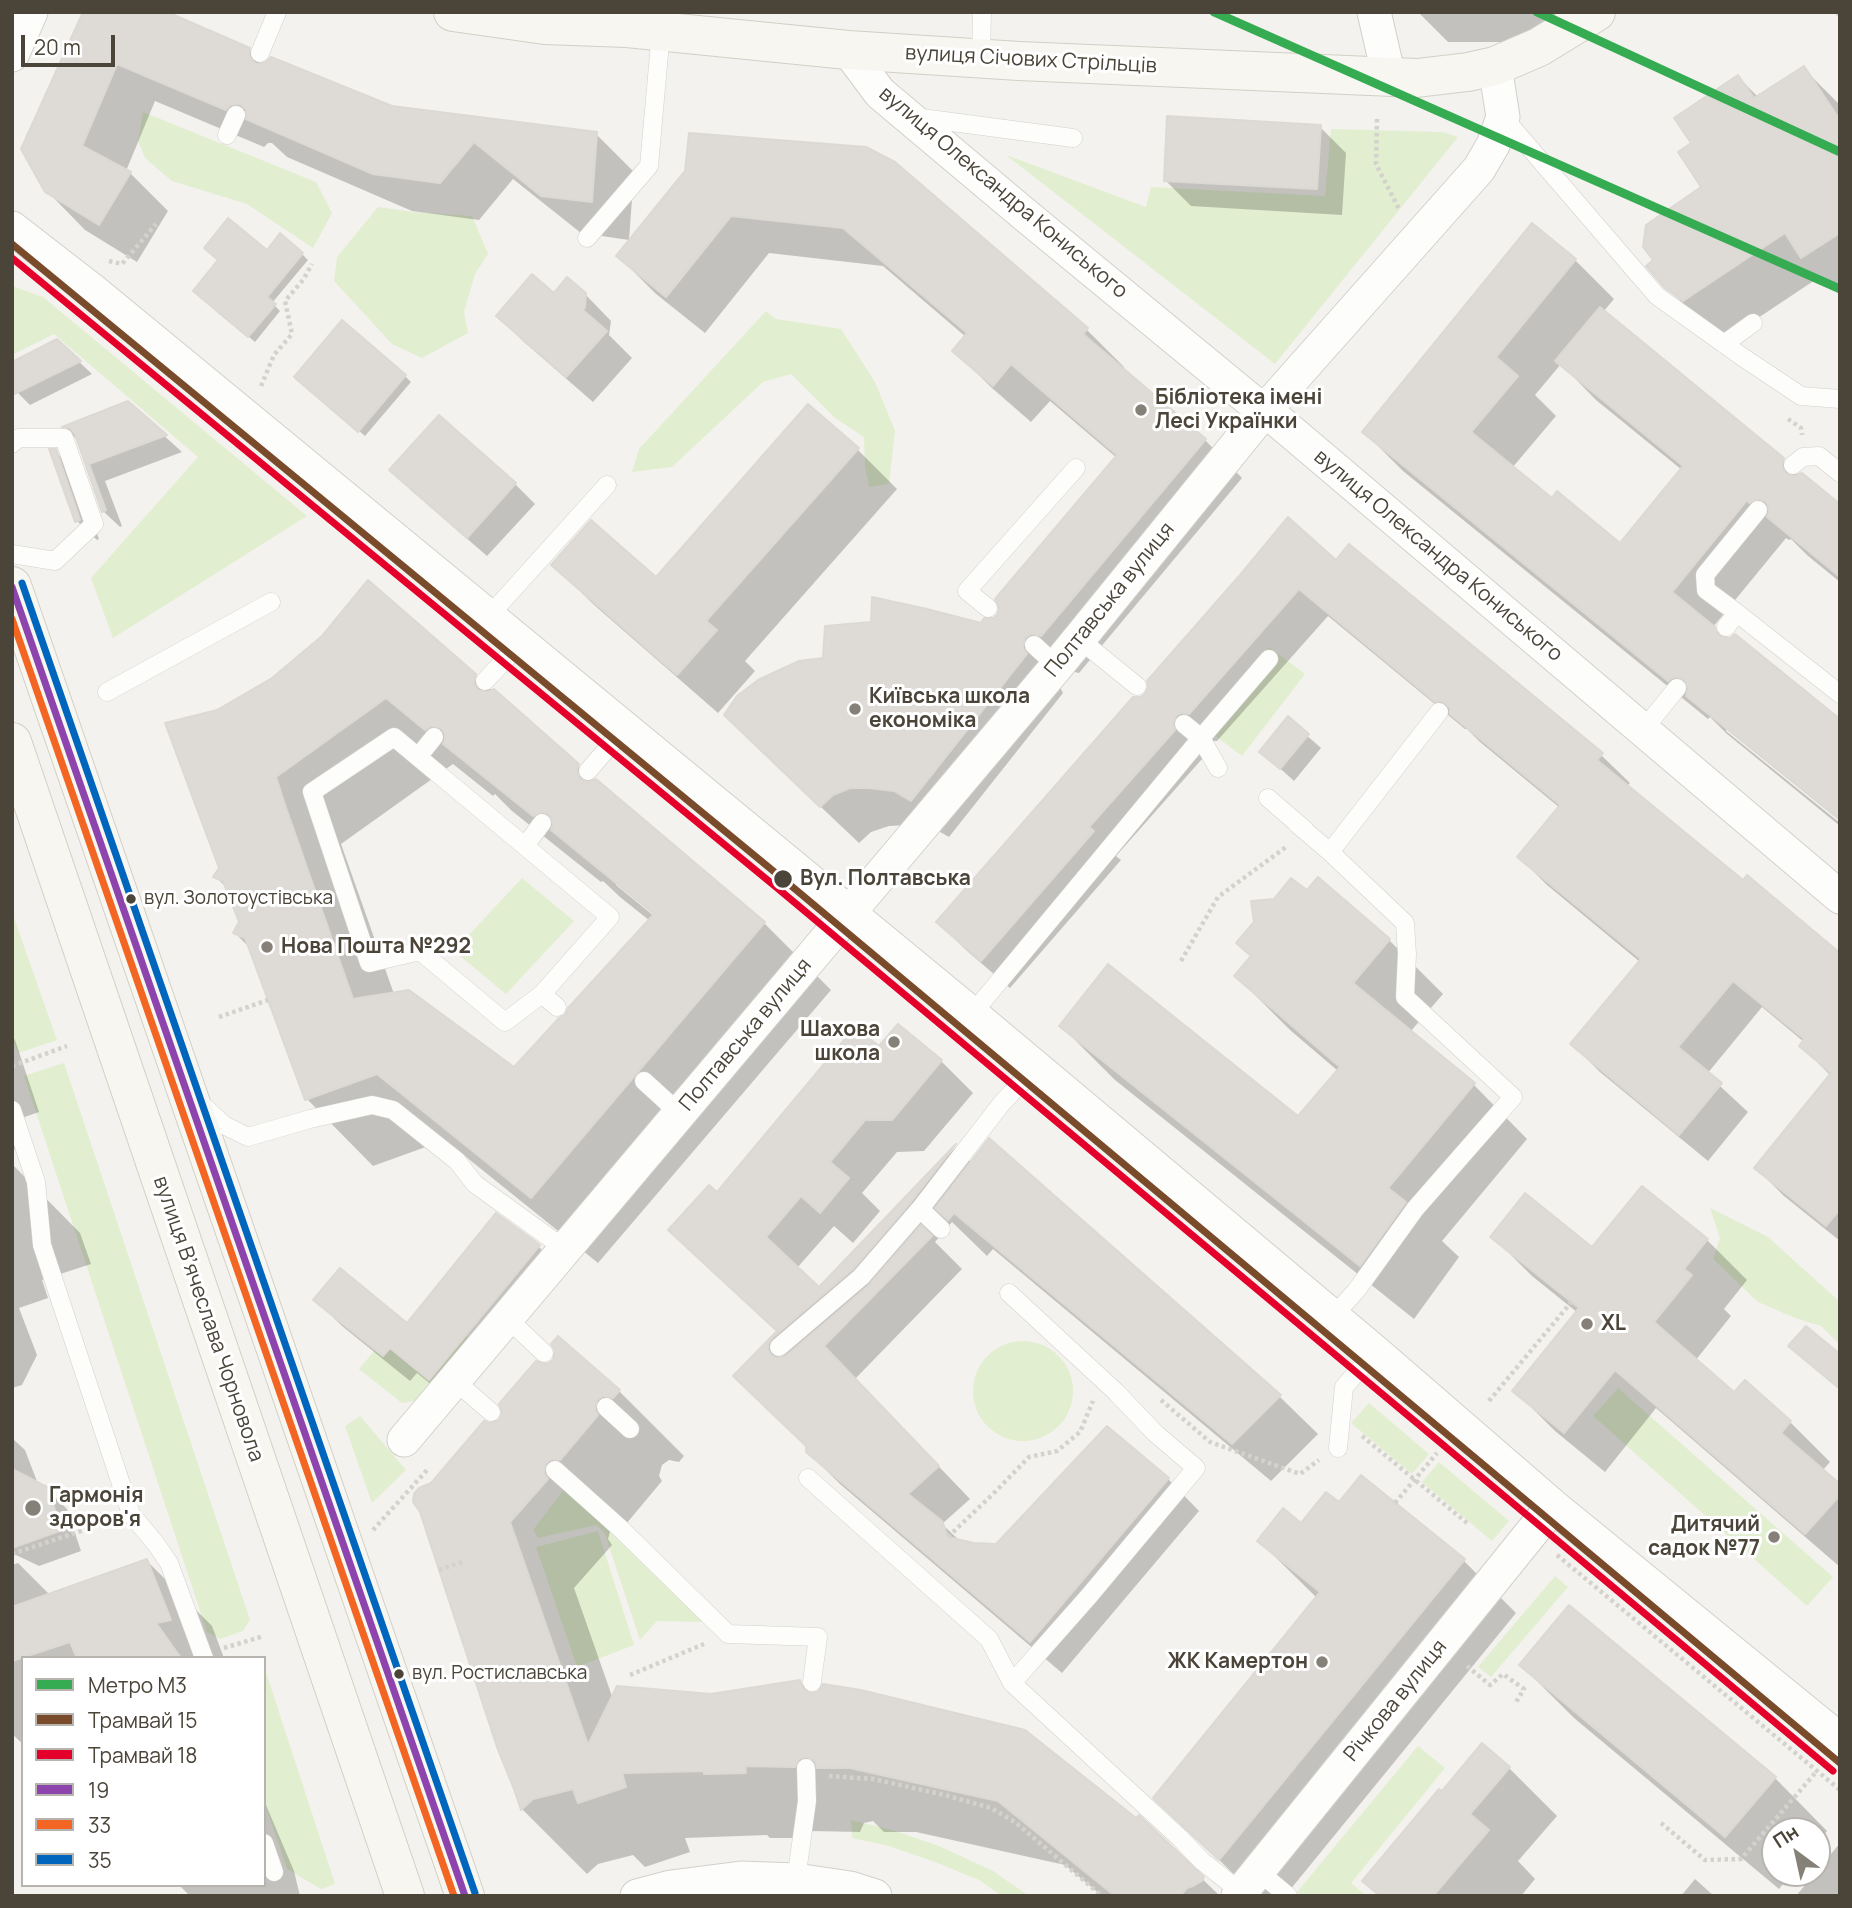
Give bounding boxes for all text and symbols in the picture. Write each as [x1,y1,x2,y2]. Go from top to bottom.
scale bar [24,21,119,65]
text: 20 m [34,33,81,61]
street label: вулиця Січових Стрільців [904,41,1158,79]
street label: вулиця Олександра Кониського [874,82,1132,304]
place label: Бібліотека імені Лесі Українки [1155,385,1322,435]
marker: Бібліотека імені Лесі Українки [1133,402,1149,418]
street label: вулиця Олександра Кониського [1309,445,1567,667]
street label: Полтавська вулиця [1040,518,1180,682]
place label: Київська школа економіка [869,684,1030,734]
marker: Київська школа економіка [847,701,863,717]
place label: Вул. Полтавська [800,866,971,892]
marker: Вул. Полтавська [772,868,794,890]
place label: вул. Золотоустiвська [144,888,333,910]
marker: вул. Золотоустiвська [124,892,138,906]
place label: Нова Пошта №292 [281,934,471,960]
marker: Нова Пошта №292 [259,939,275,955]
street label: Полтавська вулиця [675,953,817,1117]
place label: Шахова школа [800,1017,880,1067]
marker: Шахова школа [886,1034,902,1050]
street label: вулиця Вʼячеслава Чорновола [147,1173,269,1465]
place label: XL [1601,1311,1626,1337]
marker: XL [1579,1316,1595,1332]
place label: Гармонія здоров'я [49,1483,143,1533]
marker: Гармонія здоров'я [23,1498,43,1518]
place label: Дитячий садок №77 [1648,1512,1760,1562]
marker: Дитячий садок №77 [1766,1529,1782,1545]
street label: Річкова вулиця [1339,1635,1453,1767]
place label: ЖК Камертон [1168,1649,1308,1675]
marker: ЖК Камертон [1314,1654,1330,1670]
legend [21,1656,266,1887]
place label: вул. Ростиславська [412,1663,587,1685]
marker: вул. Ростиславська [392,1667,406,1681]
text: Метро M3 [88,1671,187,1699]
text: Трамвай 15 [88,1706,197,1734]
text: Трамвай 18 [88,1741,198,1769]
text: 19 [88,1776,109,1804]
text: 33 [88,1811,111,1839]
north arrow [1761,1817,1831,1887]
text: Пн [1768,1818,1803,1854]
text: 35 [88,1846,112,1874]

